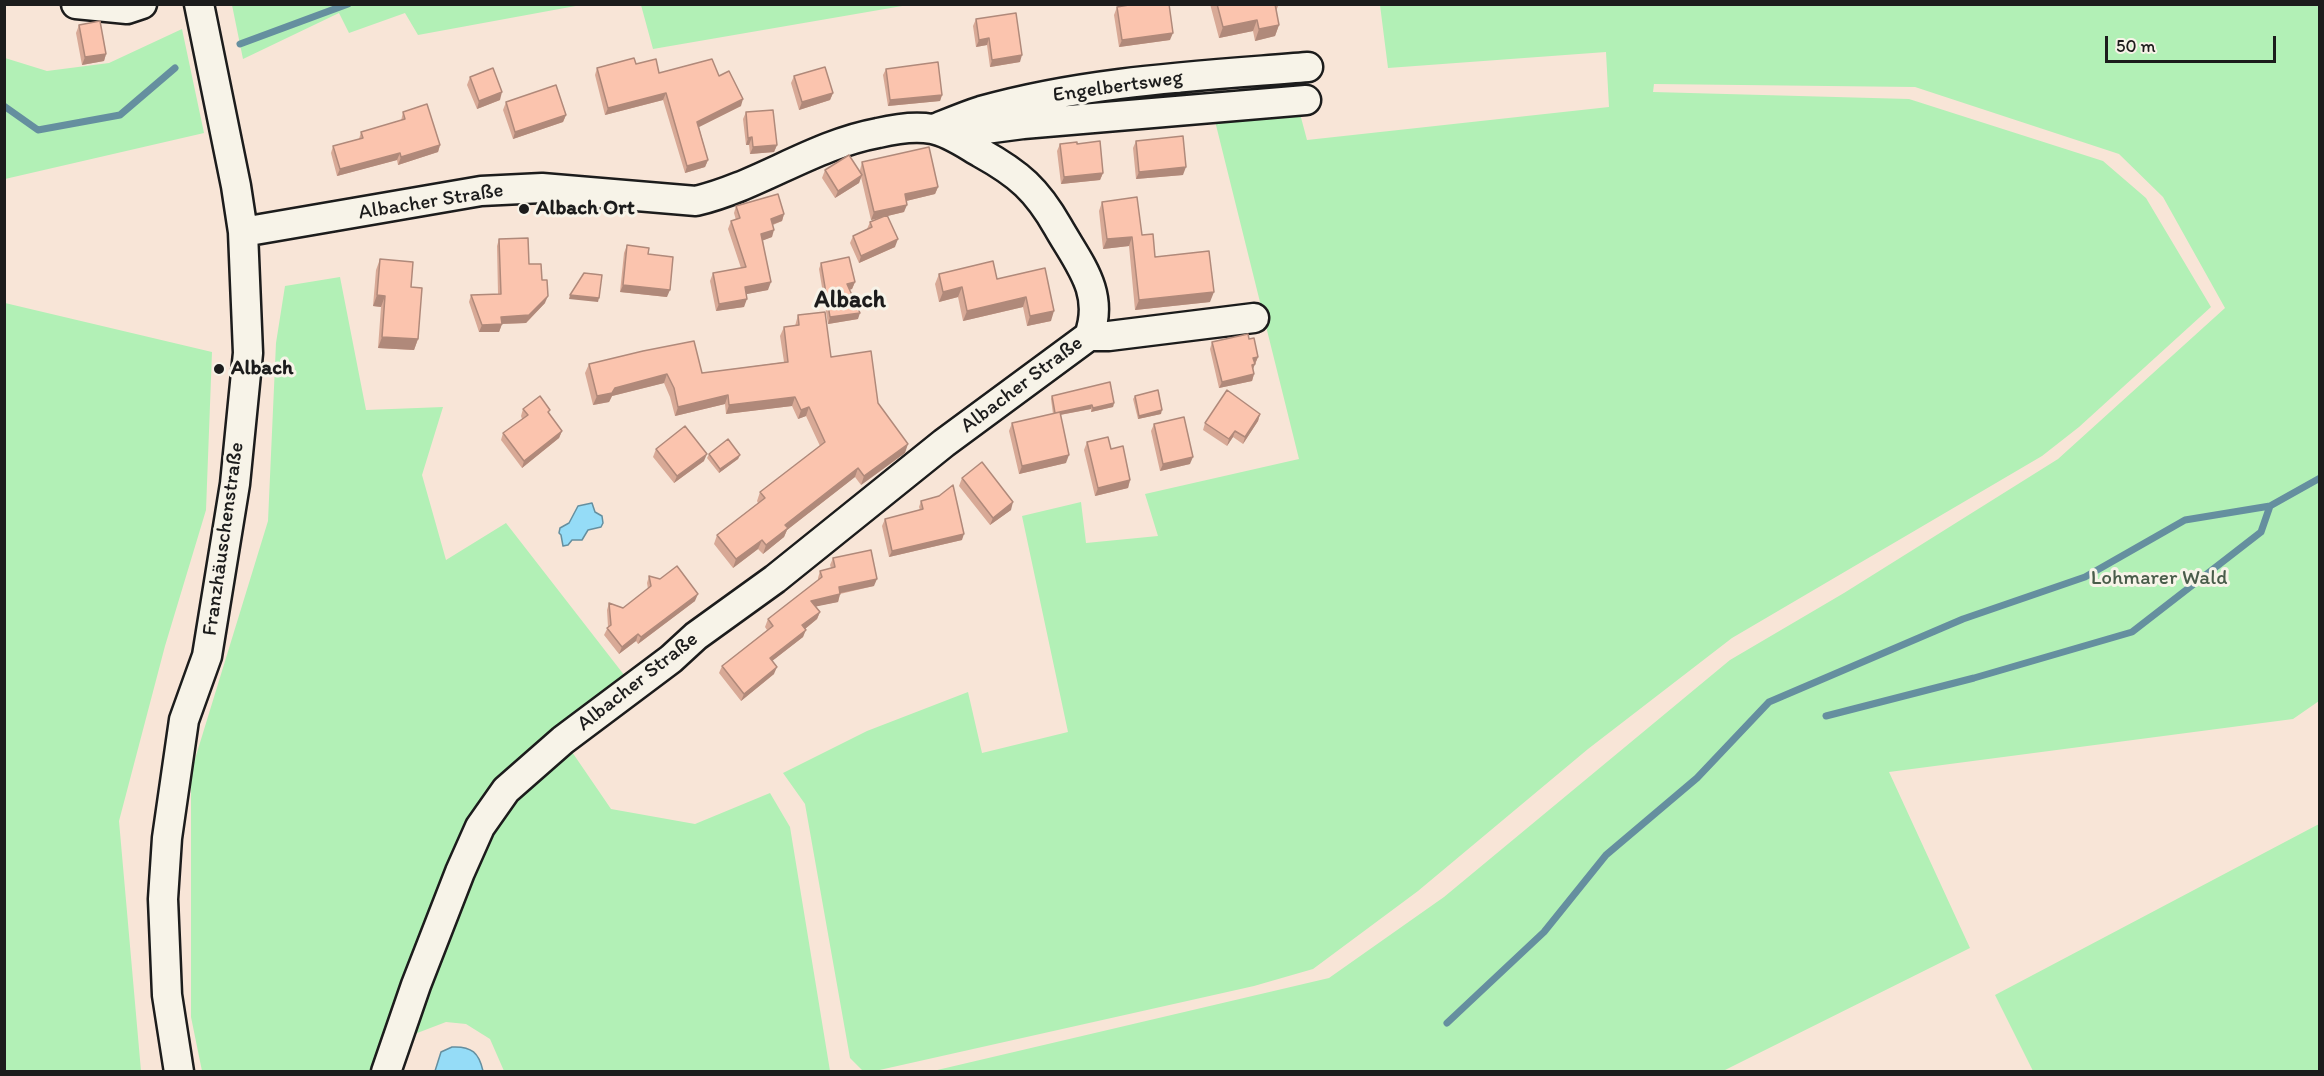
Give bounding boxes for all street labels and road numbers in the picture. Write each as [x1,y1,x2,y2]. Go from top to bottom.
street label: Engelbertsweg [1051,65,1185,109]
street label: Albacher Straße [357,178,505,226]
street label: Albacher Straße [956,331,1088,439]
street label: Franzhäuschenstraße [198,441,250,637]
street label: Albacher Straße [573,627,703,737]

